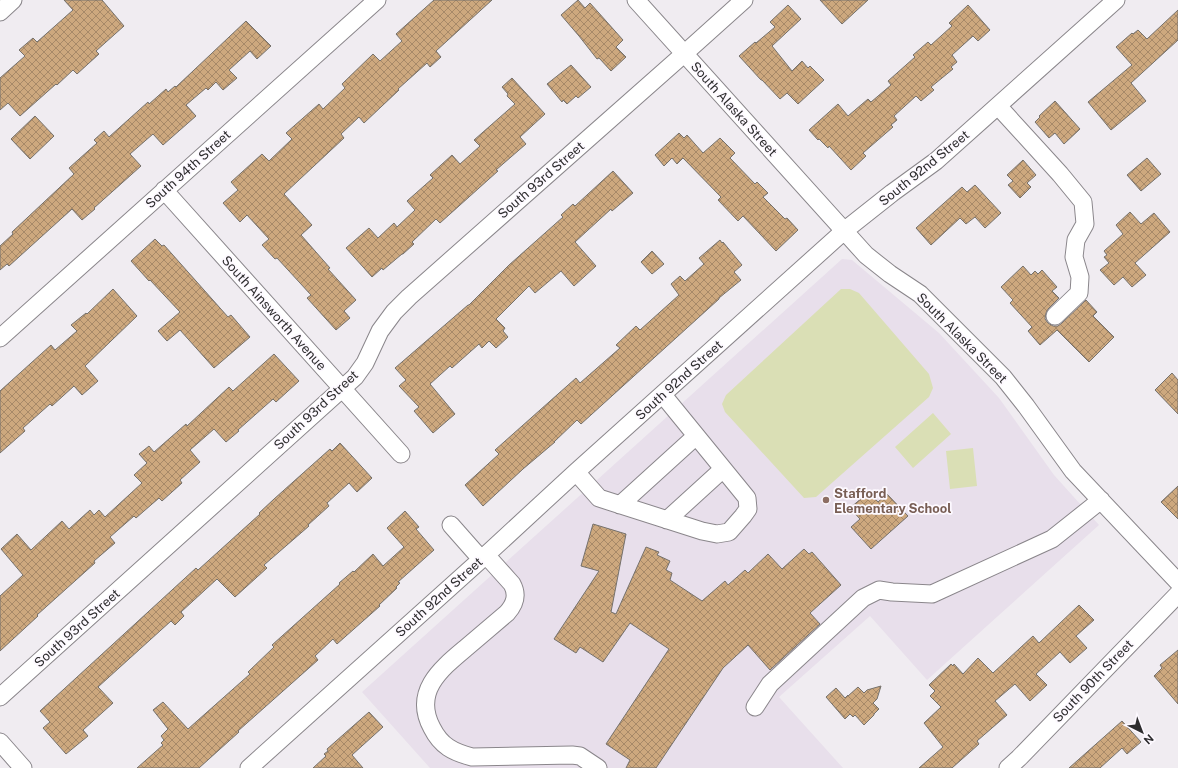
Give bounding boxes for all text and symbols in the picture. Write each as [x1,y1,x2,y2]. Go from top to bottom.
street label: South Alaska Street [688,59,780,159]
street label: South 94th Street [142,127,234,211]
street label: South 92nd Street [876,127,972,209]
street label: South 93rd Street [495,138,587,222]
street label: South Ainsworth Avenue [219,253,329,373]
street label: South Alaska Street [914,290,1010,386]
street label: South 92nd Street [633,337,725,423]
street label: South 93rd Street [271,367,361,453]
place label: Stafford Elementary School [834,486,952,516]
marker: Stafford Elementary School [821,495,831,505]
street label: South 92nd Street [393,554,485,640]
street label: South 93rd Street [31,586,123,670]
street label: South 90th Street [1050,637,1136,725]
north arrow [1122,712,1162,752]
text: N [1141,732,1156,747]

